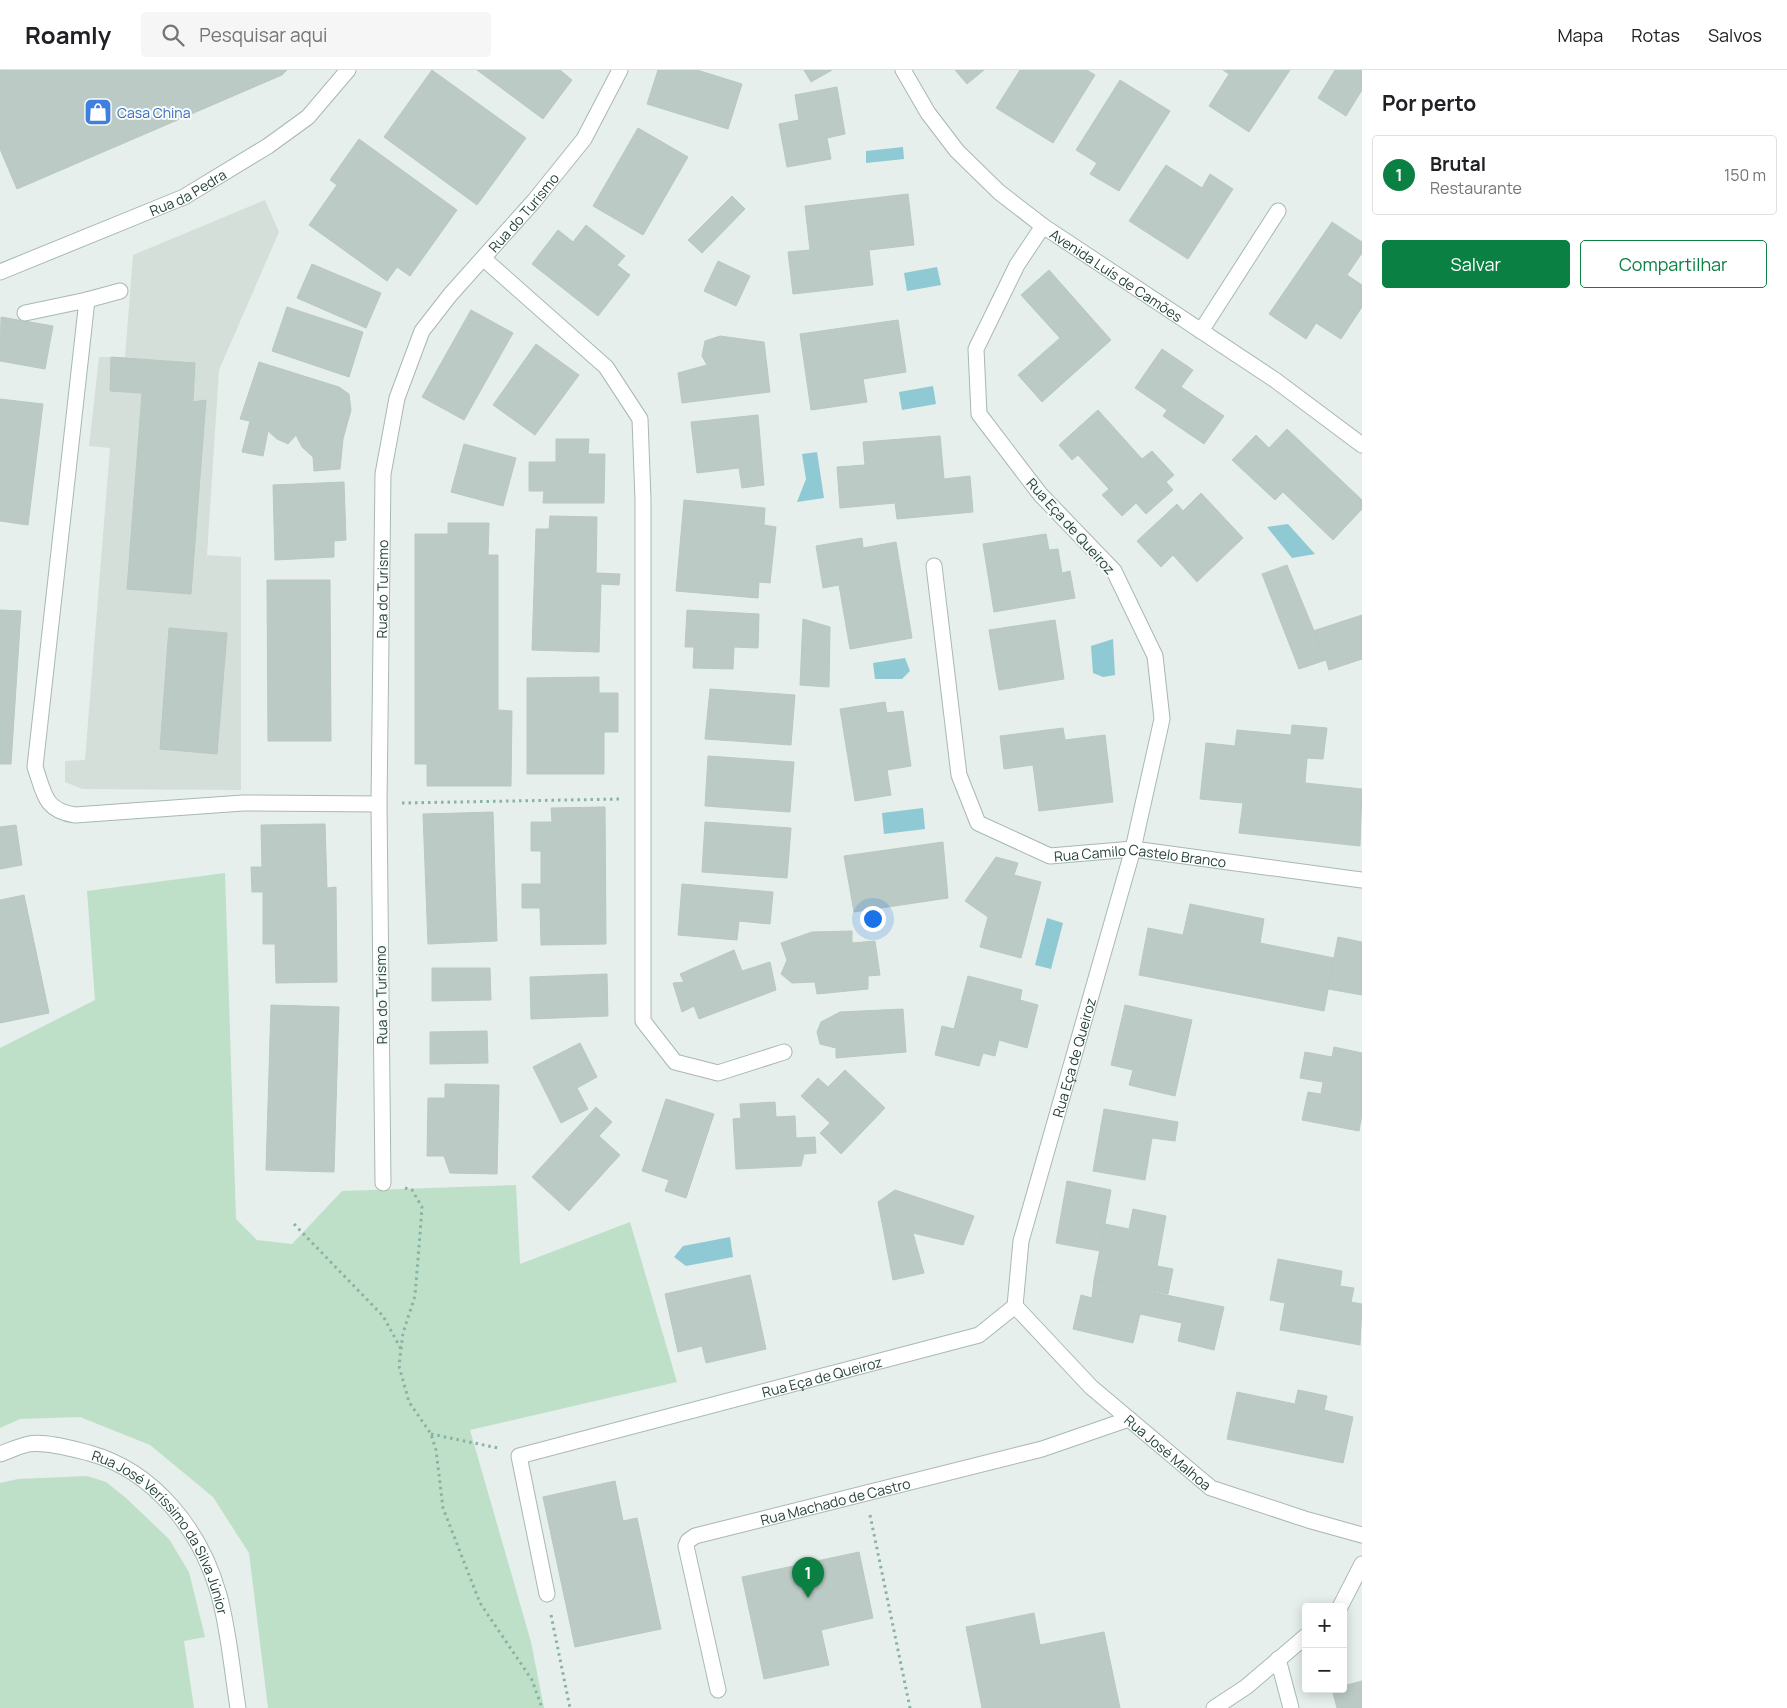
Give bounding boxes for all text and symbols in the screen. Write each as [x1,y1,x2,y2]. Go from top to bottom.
search box [141,12,491,57]
text: Roamly [25,18,111,51]
icon: search [159,21,187,49]
text: Pesquisar aqui [199,22,327,48]
text: Mapa [1557,23,1603,47]
text: Rotas [1631,23,1680,47]
text: Salvos [1708,23,1762,47]
text: Por perto [1382,89,1476,117]
shop icon: Casa China [83,97,113,127]
place label: Casa China [117,103,190,122]
text: Brutal [1430,151,1486,177]
street label: Rua da Pedra [146,164,229,220]
text: 1 [1395,164,1403,186]
text: 150 m [1724,164,1766,186]
street label: Rua do Turismo [484,169,563,256]
text: Restaurante [1430,177,1522,199]
street label: Avenida Luís de Camões [1046,224,1186,326]
button: Salvar [1382,240,1570,288]
button: Compartilhar [1580,240,1767,288]
street label: Rua Eça de Queiroz [1023,474,1119,578]
street label: Rua do Turismo [372,539,392,639]
street label: Rua Camilo Castelo Branco [1053,839,1228,871]
your location [860,906,886,932]
street label: Rua do Turismo [371,945,391,1045]
street label: Rua Eça de Queiroz [1047,995,1100,1119]
street label: Rua Eça de Queiroz [760,1351,884,1401]
street label: Rua José Malhoa [1121,1410,1216,1494]
street label: Rua José Veríssimo da Silva Júnior [90,1445,233,1616]
street label: Rua Machado de Castro [758,1473,912,1529]
pin: 1 [792,1557,824,1598]
map controls [1302,1603,1347,1693]
button: + [1302,1603,1347,1648]
button: − [1302,1648,1347,1693]

